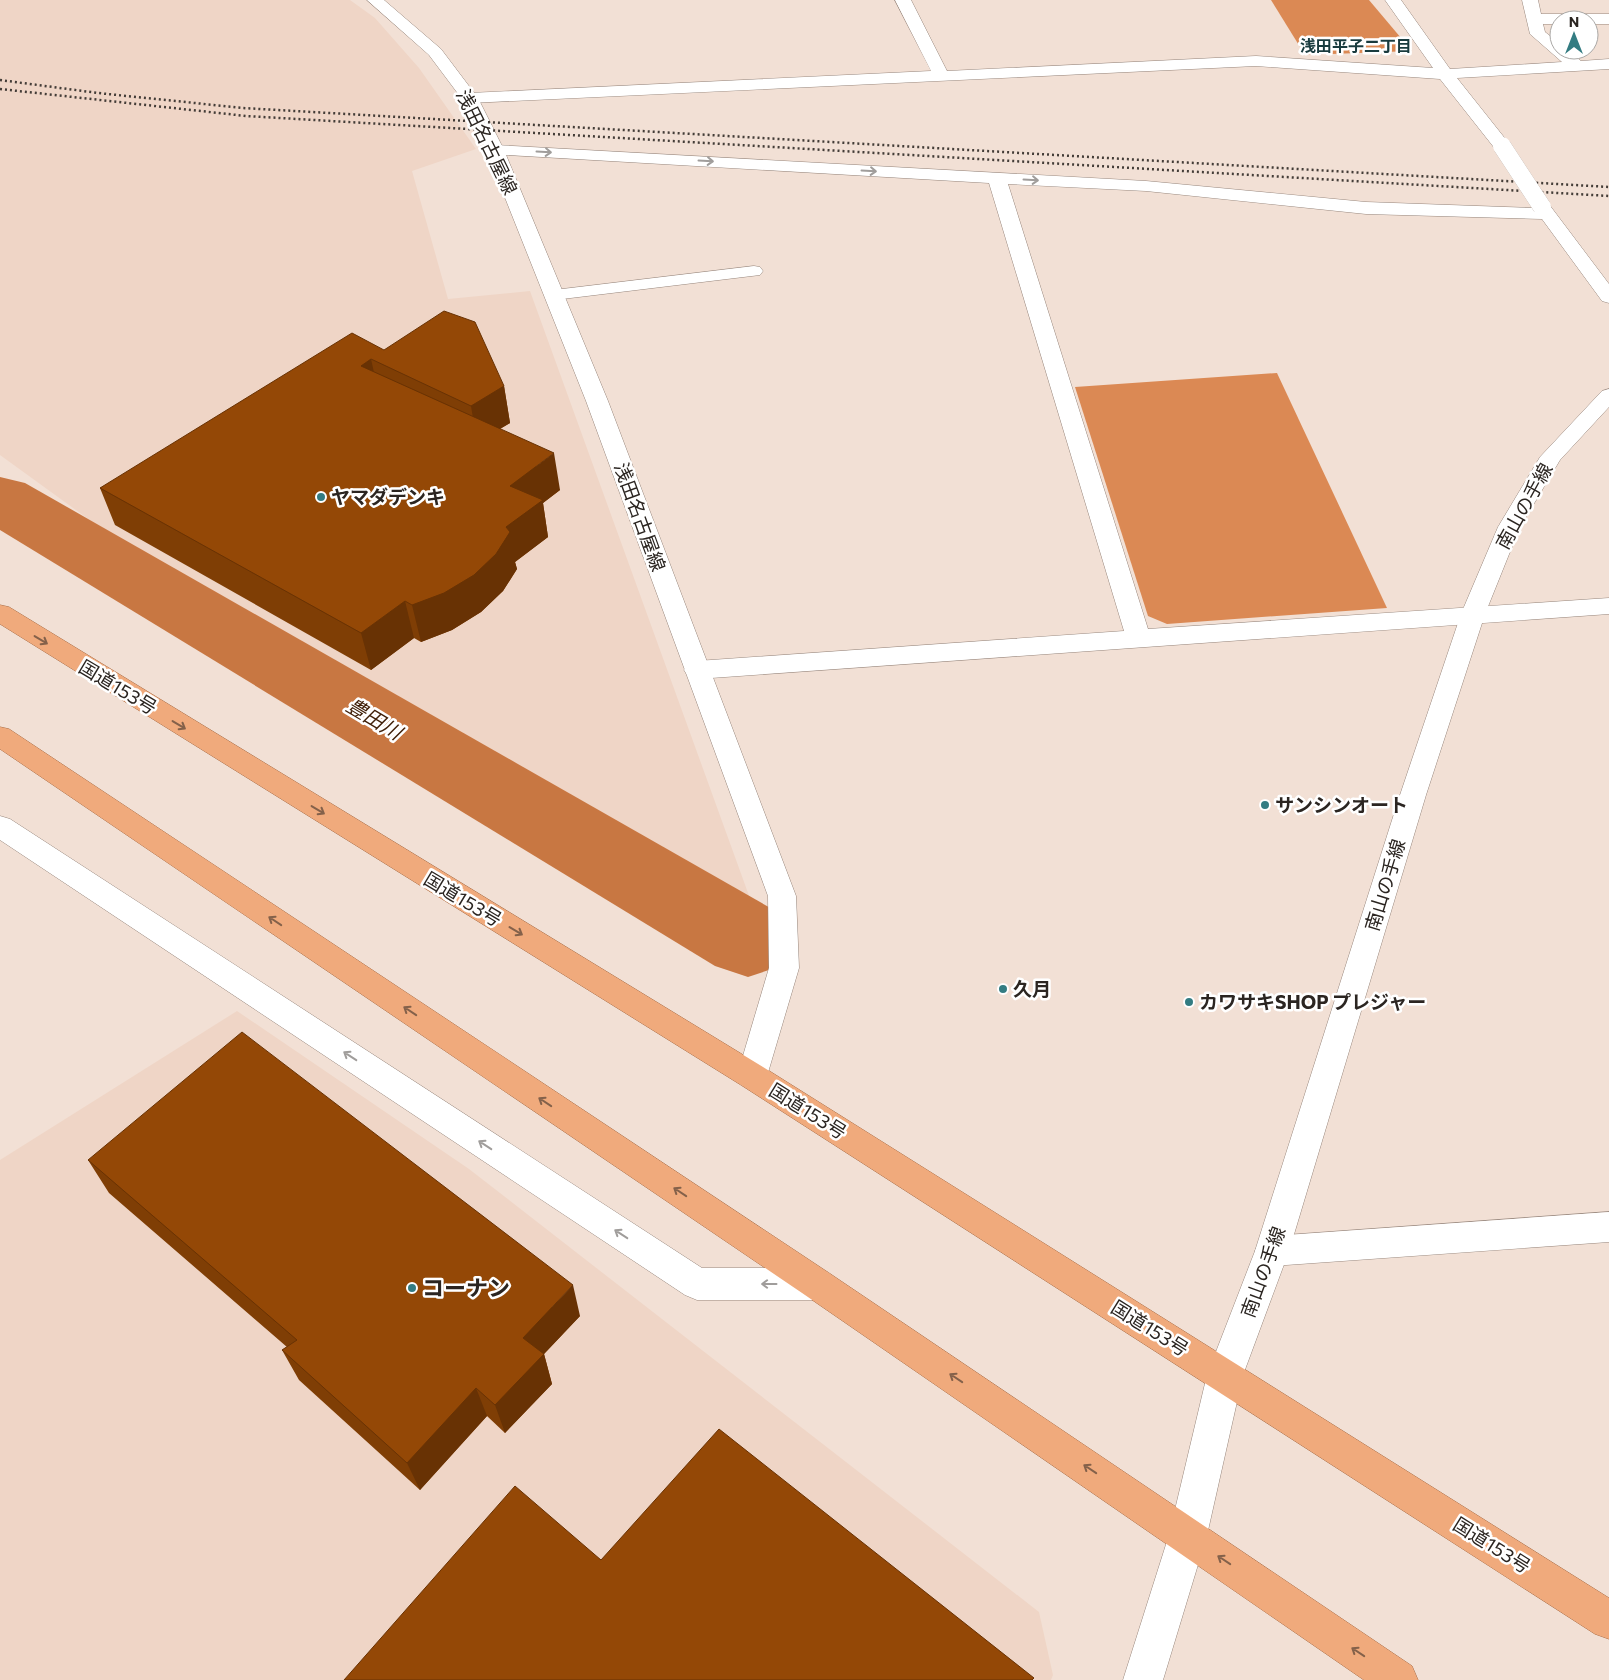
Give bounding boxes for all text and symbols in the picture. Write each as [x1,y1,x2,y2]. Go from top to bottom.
north arrow [1549,10,1599,60]
text: N [1569,13,1579,30]
district label: 浅田平子二丁目 [1300,36,1412,55]
street label: 浅田名古屋線 [452,86,523,198]
one-way arrow [536,148,552,157]
one-way arrow [698,157,714,166]
one-way arrow [860,166,876,175]
one-way arrow [1022,175,1038,184]
street label: 浅田名古屋線 [610,459,671,574]
street label: 南山の手線 [1490,459,1557,553]
place label: ヤマダデンキ [331,485,445,508]
marker: ヤマダデンキ [315,491,327,503]
one-way arrow [33,635,47,645]
street label: 国道153号 [75,654,161,719]
water label: 豊田川 [343,692,408,745]
one-way arrow [172,720,186,730]
place label: サンシンオート [1275,793,1408,816]
marker: サンシンオート [1259,799,1271,811]
one-way arrow [310,805,324,815]
street label: 南山の手線 [1360,836,1409,934]
street label: 国道153号 [420,866,506,931]
one-way arrow [268,915,282,926]
one-way arrow [509,927,523,937]
place label: 久月 [1013,977,1051,1000]
marker: 久月 [997,983,1009,995]
place label: カワサキSHOP プレジャー [1199,990,1426,1013]
marker: カワサキSHOP プレジャー [1183,996,1195,1008]
one-way arrow [403,1006,417,1016]
one-way arrow [343,1051,357,1061]
street label: 国道153号 [765,1078,851,1143]
one-way arrow [538,1096,552,1107]
one-way arrow [479,1140,493,1150]
one-way arrow [673,1187,687,1197]
street label: 南山の手線 [1235,1223,1290,1320]
one-way arrow [614,1229,628,1240]
place label: コーナン [422,1274,510,1301]
one-way arrow [761,1279,777,1289]
marker: コーナン [406,1282,418,1294]
street label: 国道153号 [1107,1295,1193,1360]
one-way arrow [949,1372,963,1382]
one-way arrow [1083,1464,1097,1474]
street label: 国道153号 [1449,1512,1535,1577]
one-way arrow [1217,1555,1231,1565]
one-way arrow [1351,1647,1365,1657]

